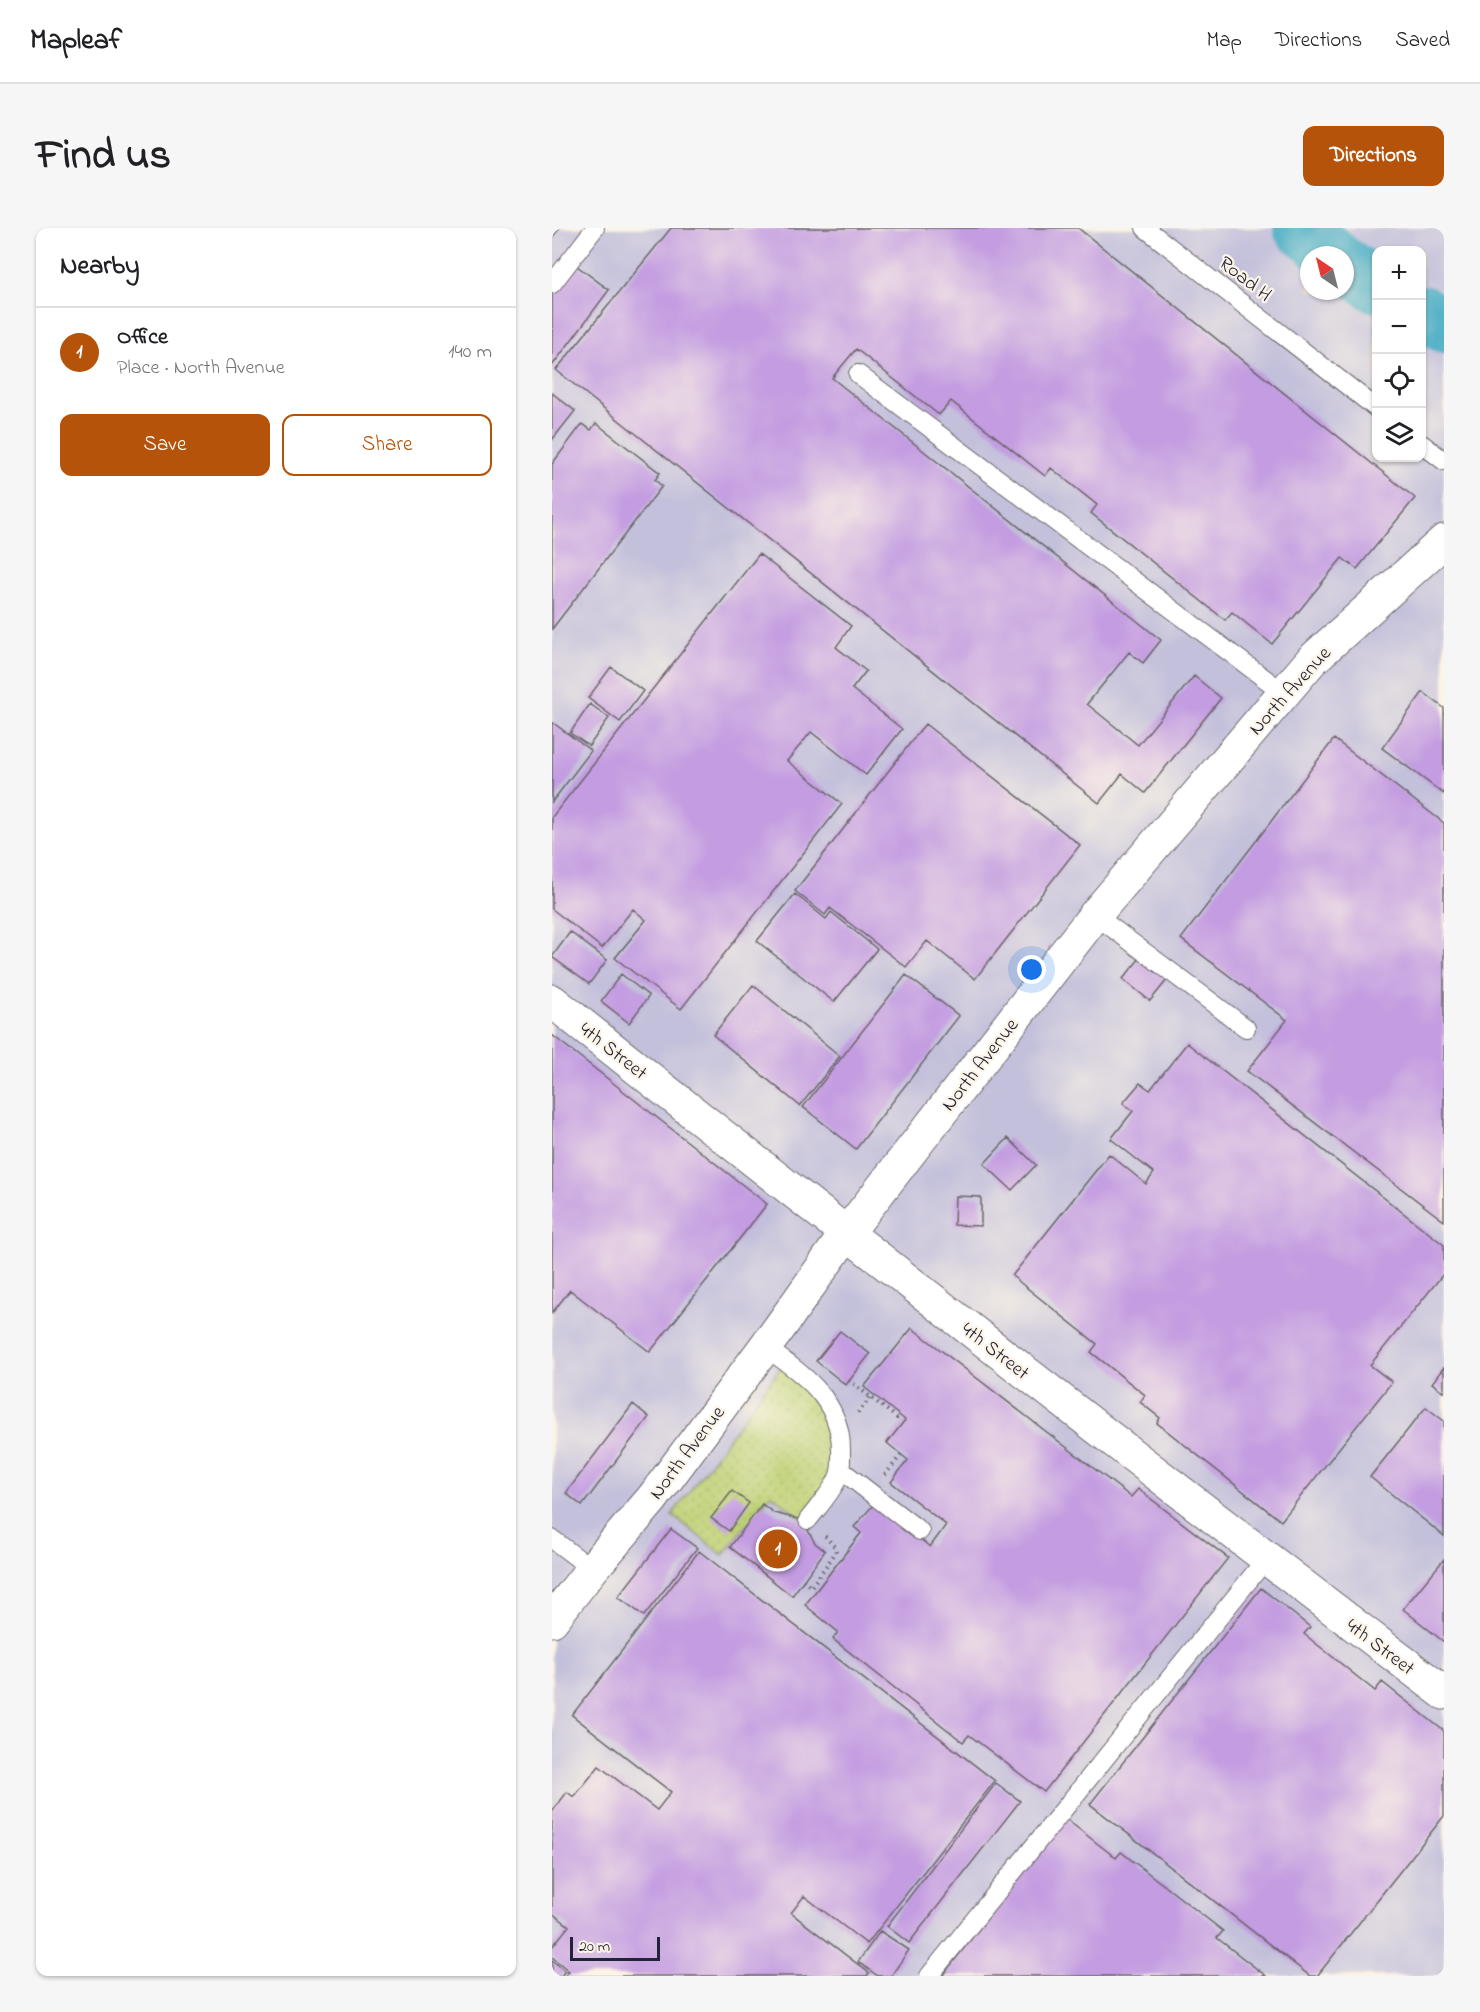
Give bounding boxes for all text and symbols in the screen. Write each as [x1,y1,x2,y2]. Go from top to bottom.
text: Mapleaf [30,21,122,62]
text: Map [1206,26,1242,56]
text: Directions [1275,26,1362,56]
text: Saved [1395,26,1450,56]
text: Find us [36,126,171,187]
button: Directions [1303,126,1444,186]
north arrow [1300,246,1354,300]
map controls [1372,246,1426,462]
button: + [1372,246,1426,300]
text: Nearby [60,248,139,286]
street label: Road H [1212,250,1277,310]
button: − [1372,300,1426,354]
text: Office [117,322,168,354]
text: 1 [76,338,83,367]
text: 140 m [448,338,492,367]
text: Place · North Avenue [117,354,285,383]
button: locate [1372,354,1426,408]
button: layers [1372,408,1426,462]
button: Save [60,414,270,476]
button: Share [282,414,492,476]
street label: North Avenue [1243,641,1339,743]
your location [1017,955,1046,984]
street label: North Avenue [935,1013,1027,1118]
street label: 4th Street [572,1016,653,1088]
street label: 4th Street [954,1316,1035,1388]
street label: North Avenue [643,1400,733,1507]
pin: 1 [758,1526,798,1572]
street label: 4th Street [1339,1612,1420,1684]
scale bar [570,1934,660,1962]
text: 20 m [579,1935,610,1959]

